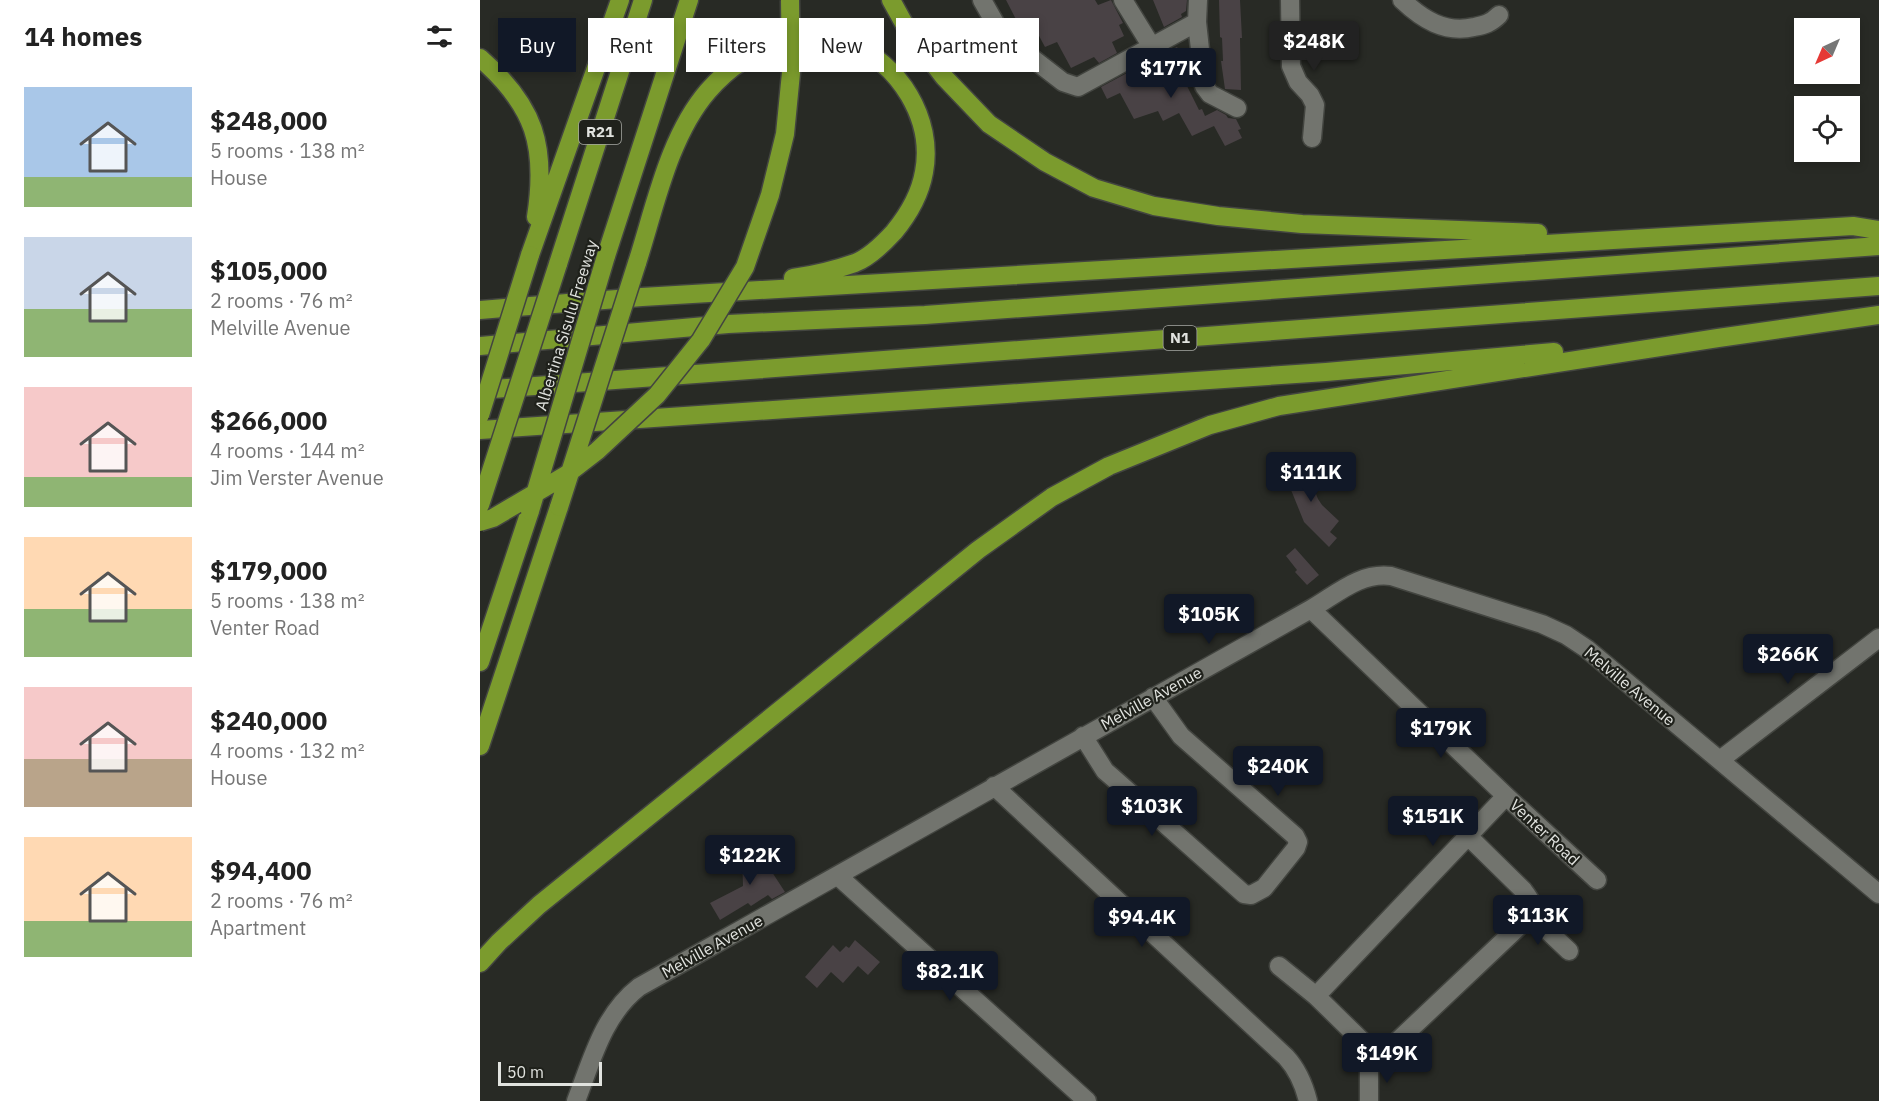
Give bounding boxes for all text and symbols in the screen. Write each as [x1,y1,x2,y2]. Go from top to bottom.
chip: Buy [498,18,576,72]
chip: Rent [588,18,674,72]
chip: Filters [686,18,787,72]
chip: New [799,18,884,72]
chip: Apartment [896,18,1039,72]
north arrow [1794,18,1860,84]
map controls [1794,18,1860,162]
text: 14 homes [24,19,142,53]
icon: filters [423,20,456,53]
pin: $248K [1272,21,1356,72]
text: $248K [1283,27,1345,54]
pin: $177K [1129,48,1213,99]
text: $177K [1140,54,1202,81]
button: locate [1794,96,1860,162]
text: $248,000 [210,103,327,137]
icon: home [72,111,144,183]
road number: R21 [579,120,621,144]
text: 5 rooms · 138 m² [210,137,365,164]
text: House [210,164,267,191]
street label: Albertina Sisulu Freeway [530,237,602,413]
text: $105,000 [210,253,327,287]
icon: home [72,261,144,333]
text: 2 rooms · 76 m² [210,287,353,314]
text: Melville Avenue [210,314,351,341]
road number: N1 [1164,326,1196,350]
text: $266,000 [210,403,327,437]
icon: home [72,411,144,483]
text: 4 rooms · 144 m² [210,437,365,464]
pin: $111K [1269,452,1353,503]
text: $111K [1280,458,1342,485]
text: Jim Verster Avenue [210,464,384,491]
text: $179,000 [210,553,327,587]
icon: home [72,561,144,633]
text: 5 rooms · 138 m² [210,587,365,614]
pin: $105K [1167,594,1251,645]
text: $105K [1178,600,1240,627]
text: Venter Road [210,614,320,641]
pin: $266K [1746,634,1830,685]
text: $266K [1757,640,1819,667]
street label: Melville Avenue [1581,642,1680,730]
street label: Melville Avenue [1097,662,1205,734]
text: $240,000 [210,703,327,737]
pin: $179K [1399,708,1483,759]
icon: home [72,711,144,783]
text: $179K [1410,714,1472,741]
text: 4 rooms · 132 m² [210,737,365,764]
pin: $240K [1236,746,1320,797]
text: $240K [1247,752,1309,779]
text: House [210,764,267,791]
pin: $103K [1110,786,1194,837]
text: $103K [1121,792,1183,819]
street label: Venter Road [1506,795,1584,869]
pin: $151K [1391,796,1475,847]
text: $151K [1402,802,1464,829]
pin: $122K [708,835,792,886]
text: $122K [719,841,781,868]
text: $94,400 [210,853,312,887]
icon: home [72,861,144,933]
text: 2 rooms · 76 m² [210,887,353,914]
pin: $113K [1496,895,1580,946]
pin: $94.4K [1093,897,1191,948]
text: $113K [1507,901,1569,928]
text: $94.4K [1108,903,1176,930]
street label: Melville Avenue [658,910,766,982]
text: Apartment [210,914,306,941]
pin: $82.1K [901,951,999,1002]
text: $82.1K [916,957,984,984]
pin: $149K [1345,1033,1429,1084]
text: $149K [1356,1039,1418,1066]
scale bar [498,1059,602,1086]
text: 50 m [507,1062,544,1082]

